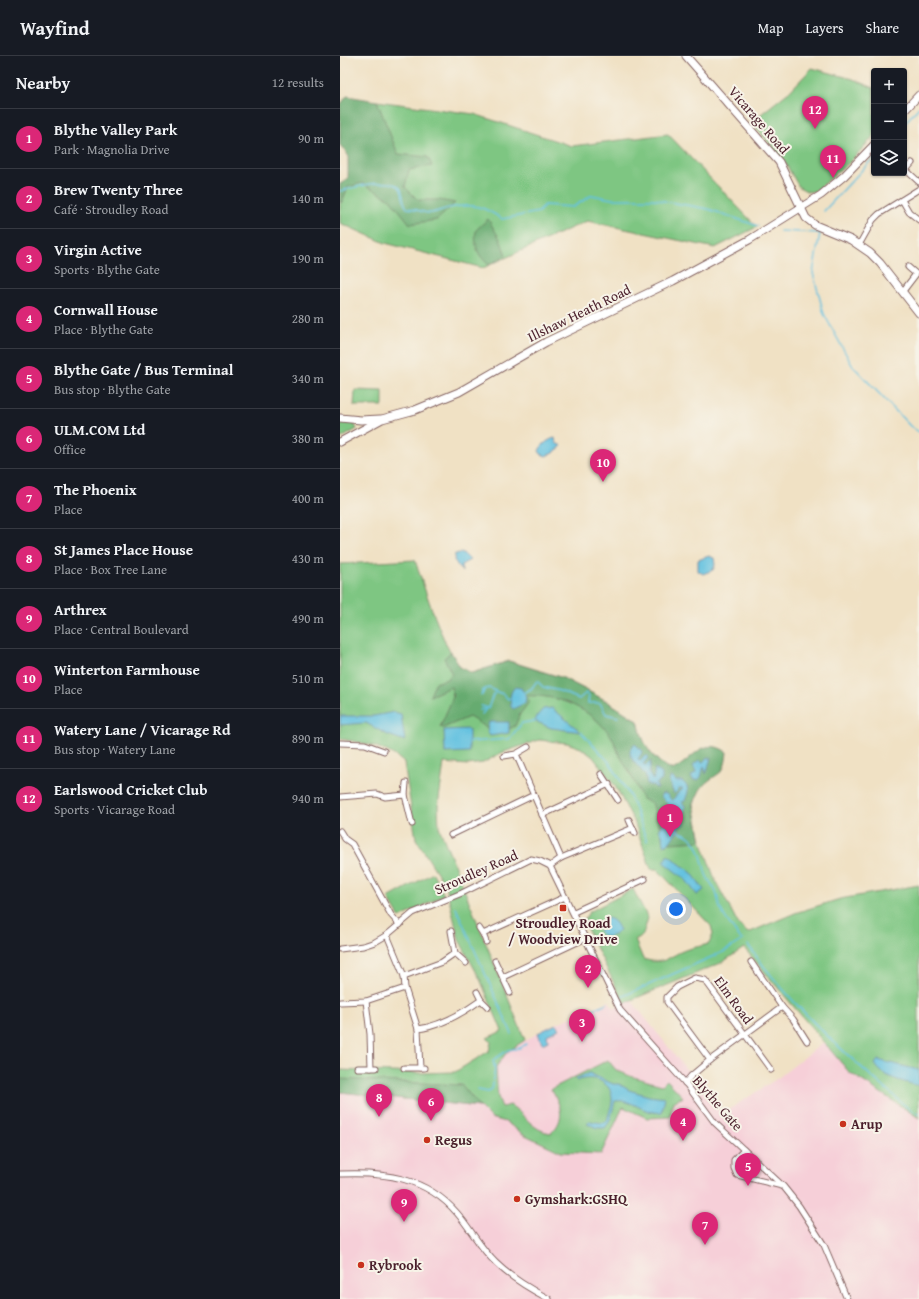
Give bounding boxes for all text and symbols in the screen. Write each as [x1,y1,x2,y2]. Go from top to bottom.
text: Wayfind [20,14,90,42]
text: Map [758,18,784,38]
text: Layers [806,18,844,38]
text: Share [866,18,899,38]
map controls [871,68,907,176]
button: + [871,68,907,104]
text: Nearby [16,70,70,95]
text: 12 results [272,73,324,92]
street label: Vicarage Road [724,82,794,159]
pin: 12 [802,96,828,129]
button: − [871,104,907,140]
text: Blythe Valley Park [54,119,177,140]
text: 1 [26,129,32,148]
text: 90 m [298,129,324,148]
text: Park · Magnolia Drive [54,140,170,159]
button: layers [871,140,907,176]
pin: 11 [820,145,846,178]
text: Brew Twenty Three [54,179,183,200]
text: 2 [26,189,32,208]
text: 140 m [292,189,324,208]
text: Café · Stroudley Road [54,200,168,219]
text: Virgin Active [54,239,142,260]
text: 3 [26,249,32,268]
text: 190 m [292,249,324,268]
text: Sports · Blythe Gate [54,260,160,279]
street label: Illshaw Heath Road [524,279,634,347]
text: Cornwall House [54,299,158,320]
text: 4 [26,309,32,328]
text: 280 m [292,309,324,328]
text: Place · Blythe Gate [54,320,153,339]
text: Blythe Gate / Bus Terminal [54,359,233,380]
text: 5 [26,369,32,388]
text: 340 m [292,369,324,388]
text: Bus stop · Blythe Gate [54,380,171,399]
text: ULM.COM Ltd [54,419,145,440]
text: 6 [26,429,32,448]
text: 380 m [292,429,324,448]
text: Office [54,440,86,459]
pin: 10 [590,449,616,482]
text: The Phoenix [54,479,137,500]
text: 7 [26,489,32,508]
text: 400 m [292,489,324,508]
text: Place [54,500,83,519]
text: St James Place House [54,539,193,560]
text: 8 [26,549,32,568]
text: 430 m [292,549,324,568]
text: Place · Box Tree Lane [54,560,167,579]
text: Arthrex [54,599,107,620]
text: 9 [26,609,32,628]
text: 490 m [292,609,324,628]
text: Place · Central Boulevard [54,620,189,639]
text: Winterton Farmhouse [54,659,200,680]
text: 10 [22,669,36,688]
text: 510 m [292,669,324,688]
text: Place [54,680,83,699]
text: Watery Lane / Vicarage Rd [54,719,231,740]
text: 11 [22,729,36,748]
text: 890 m [292,729,324,748]
text: Bus stop · Watery Lane [54,740,176,759]
text: Earlswood Cricket Club [54,779,207,800]
text: 12 [22,789,36,808]
text: 940 m [292,789,324,808]
text: Sports · Vicarage Road [54,800,175,819]
pin: 1 [657,804,683,837]
street label: Stroudley Road [431,844,521,899]
your location [666,899,686,919]
marker: Stroudley Road / Woodview Drive [558,903,568,913]
place label: Stroudley Road / Woodview Drive [508,913,618,949]
pin: 2 [575,955,601,988]
street label: Elm Road [710,972,759,1028]
pin: 3 [569,1009,595,1042]
street label: Blythe Gate [688,1071,748,1135]
pin: 8 [366,1084,392,1117]
pin: 6 [418,1088,444,1121]
pin: 4 [670,1108,696,1141]
place label: Arup [851,1114,882,1134]
marker: Arup [838,1119,848,1129]
place label: Regus [435,1130,472,1150]
marker: Regus [422,1135,432,1145]
pin: 5 [735,1153,761,1186]
pin: 9 [391,1189,417,1222]
place label: Gymshark:GSHQ [525,1189,628,1209]
marker: Gymshark:GSHQ [512,1194,522,1204]
pin: 7 [692,1212,718,1245]
place label: Rybrook [369,1255,423,1275]
marker: Rybrook [356,1260,366,1270]

